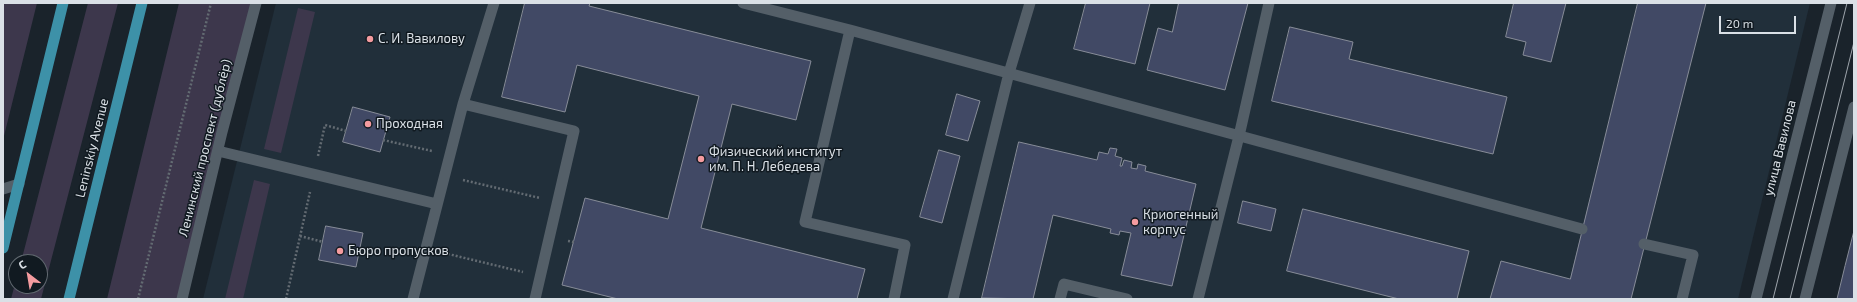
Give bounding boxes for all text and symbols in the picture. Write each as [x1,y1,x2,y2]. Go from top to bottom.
scale bar [1721,8,1798,34]
text: 20 m [1726,16,1753,30]
place label: С. И. Вавилову [378,31,465,47]
marker: С. И. Вавилову [365,34,375,44]
street label: Ленинский проспект (дублёр) [175,58,235,238]
street label: Leninskiy Avenue [72,97,112,199]
street label: улица Вавилова [1761,98,1799,198]
place label: Проходная [376,116,443,132]
marker: Проходная [363,119,373,129]
place label: Физический институт им. П. Н. Лебедева [709,144,842,175]
marker: Физический институт им. П. Н. Лебедева [696,154,706,164]
place label: Криогенный корпус [1143,207,1218,238]
marker: Криогенный корпус [1130,217,1140,227]
place label: Бюро пропусков [348,243,449,259]
marker: Бюро пропусков [335,246,345,256]
north arrow [8,254,48,294]
text: С [16,257,28,271]

